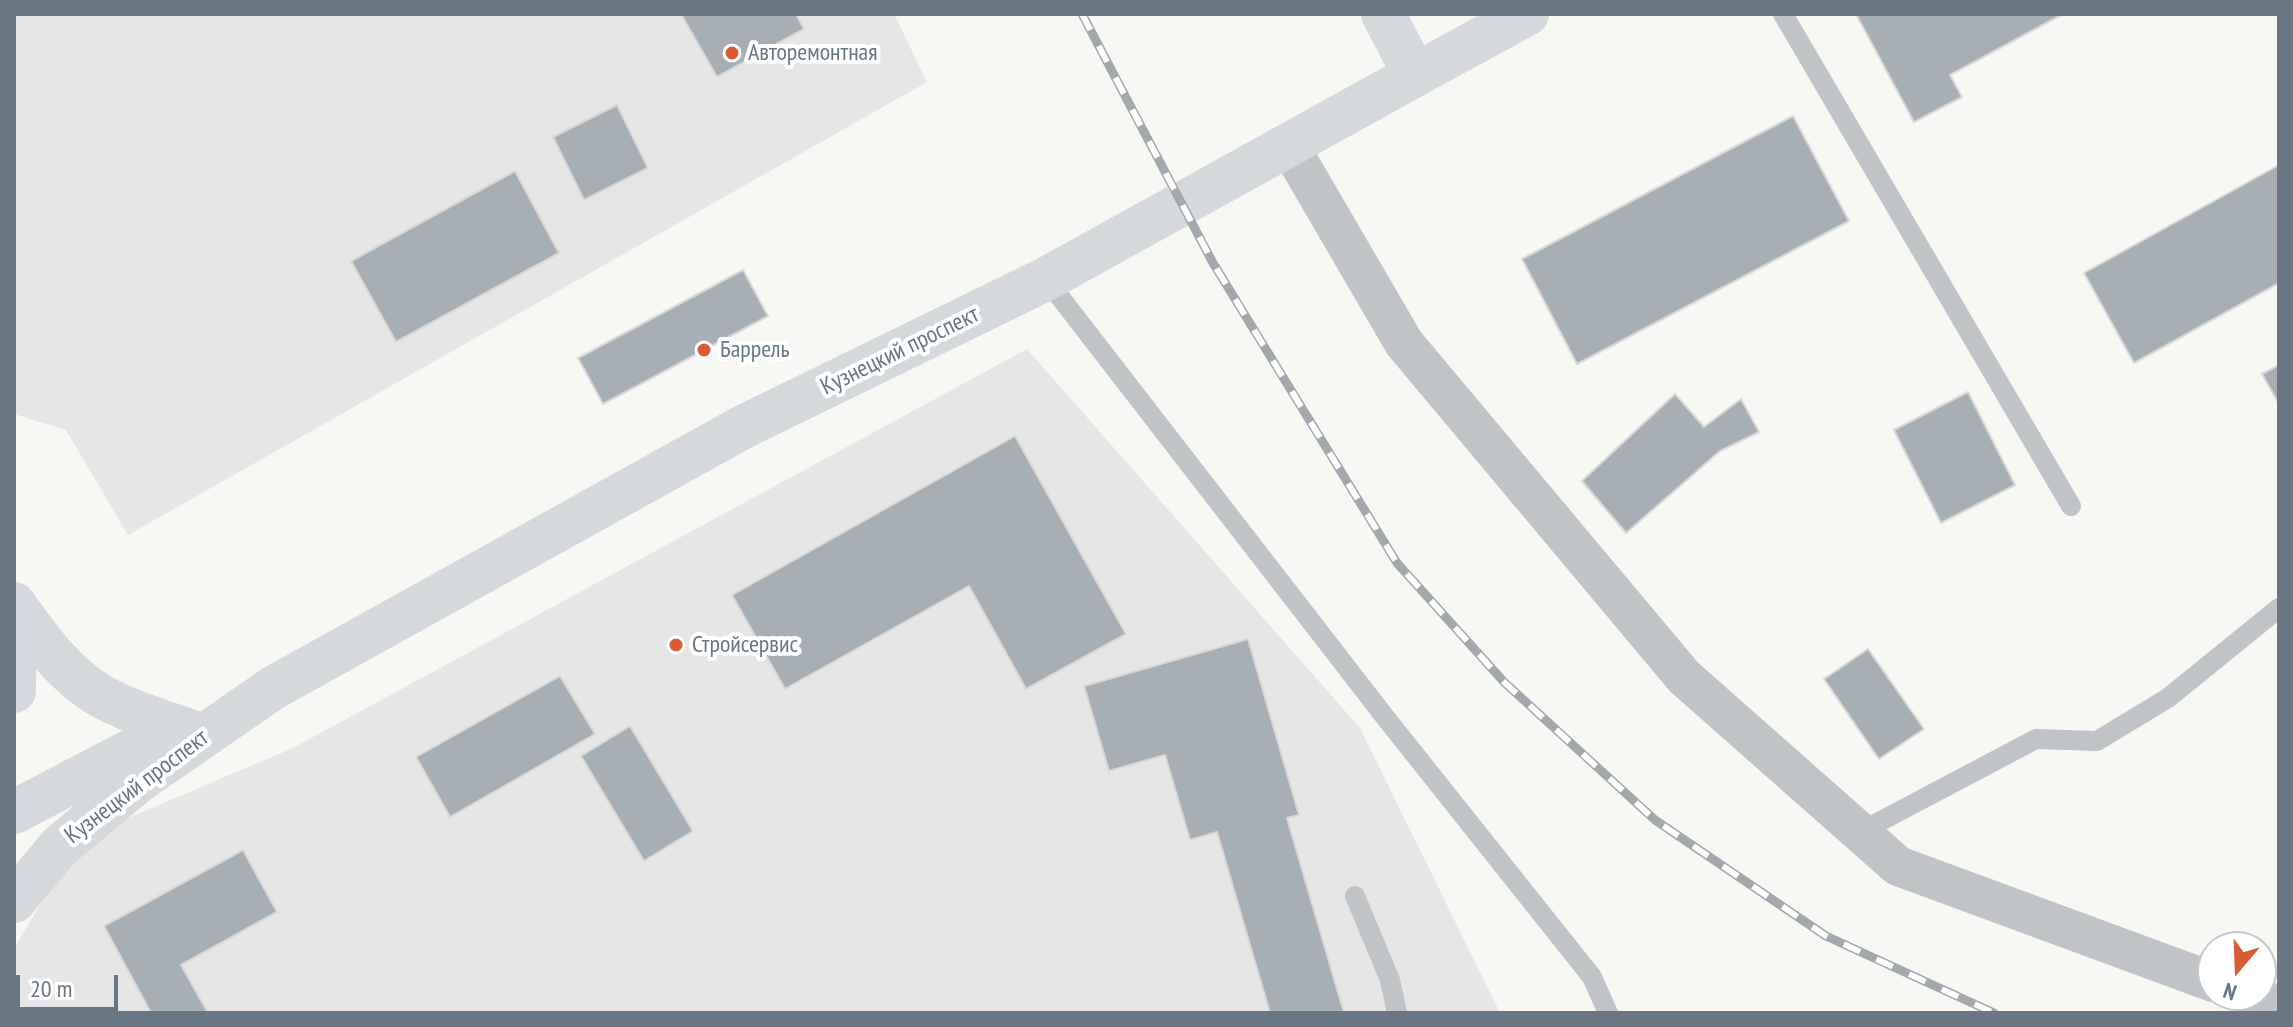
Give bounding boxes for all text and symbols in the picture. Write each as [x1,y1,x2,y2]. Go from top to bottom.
place label: Авторемонтная [748,39,877,67]
marker: Авторемонтная [723,44,741,62]
street label: Кузнецкий проспект [816,300,984,402]
place label: Баррель [720,336,790,364]
marker: Баррель [695,341,713,359]
place label: Стройсервис [692,631,798,659]
marker: Стройсервис [667,636,685,654]
street label: Кузнецкий проспект [59,724,215,850]
north arrow [2197,931,2277,1011]
scale bar [20,959,122,1009]
text: 20 m [30,973,72,1004]
text: N [2220,977,2240,1007]

